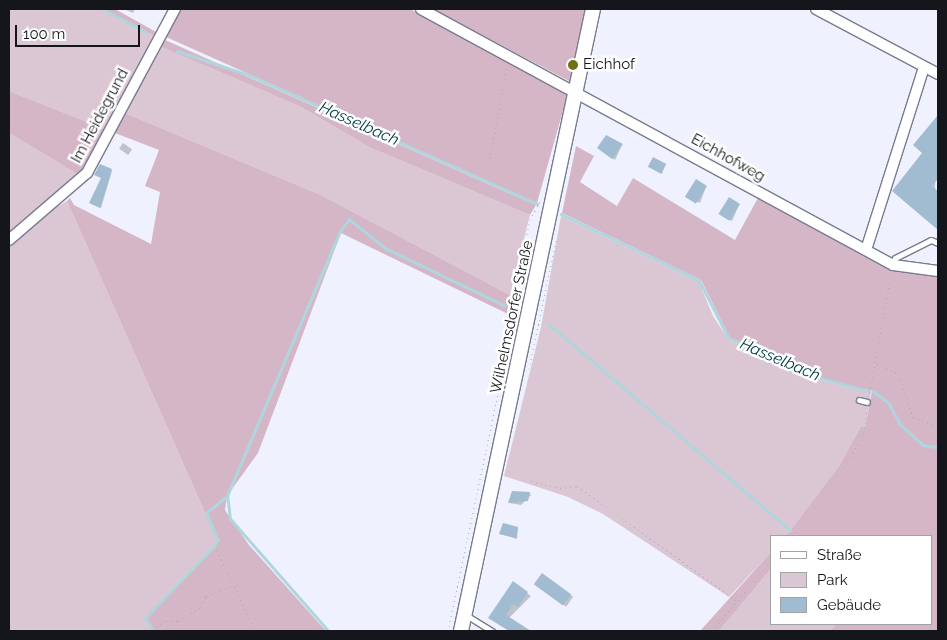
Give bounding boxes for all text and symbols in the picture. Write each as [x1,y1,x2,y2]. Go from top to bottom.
scale bar [18,15,142,47]
text: 100 m [23,25,65,43]
place label: Eichhof [583,56,635,74]
marker: Eichhof [567,59,579,71]
street label: Im Heidegrund [68,66,132,166]
water label: Hasselbach [316,98,402,150]
street label: Eichhofweg [688,130,768,186]
street label: Wilhelmsdorfer Straße [487,239,537,395]
water label: Hasselbach [737,335,823,385]
legend [770,535,932,625]
text: Straße [817,546,861,564]
text: Park [817,571,848,589]
text: Gebäude [817,596,881,614]

